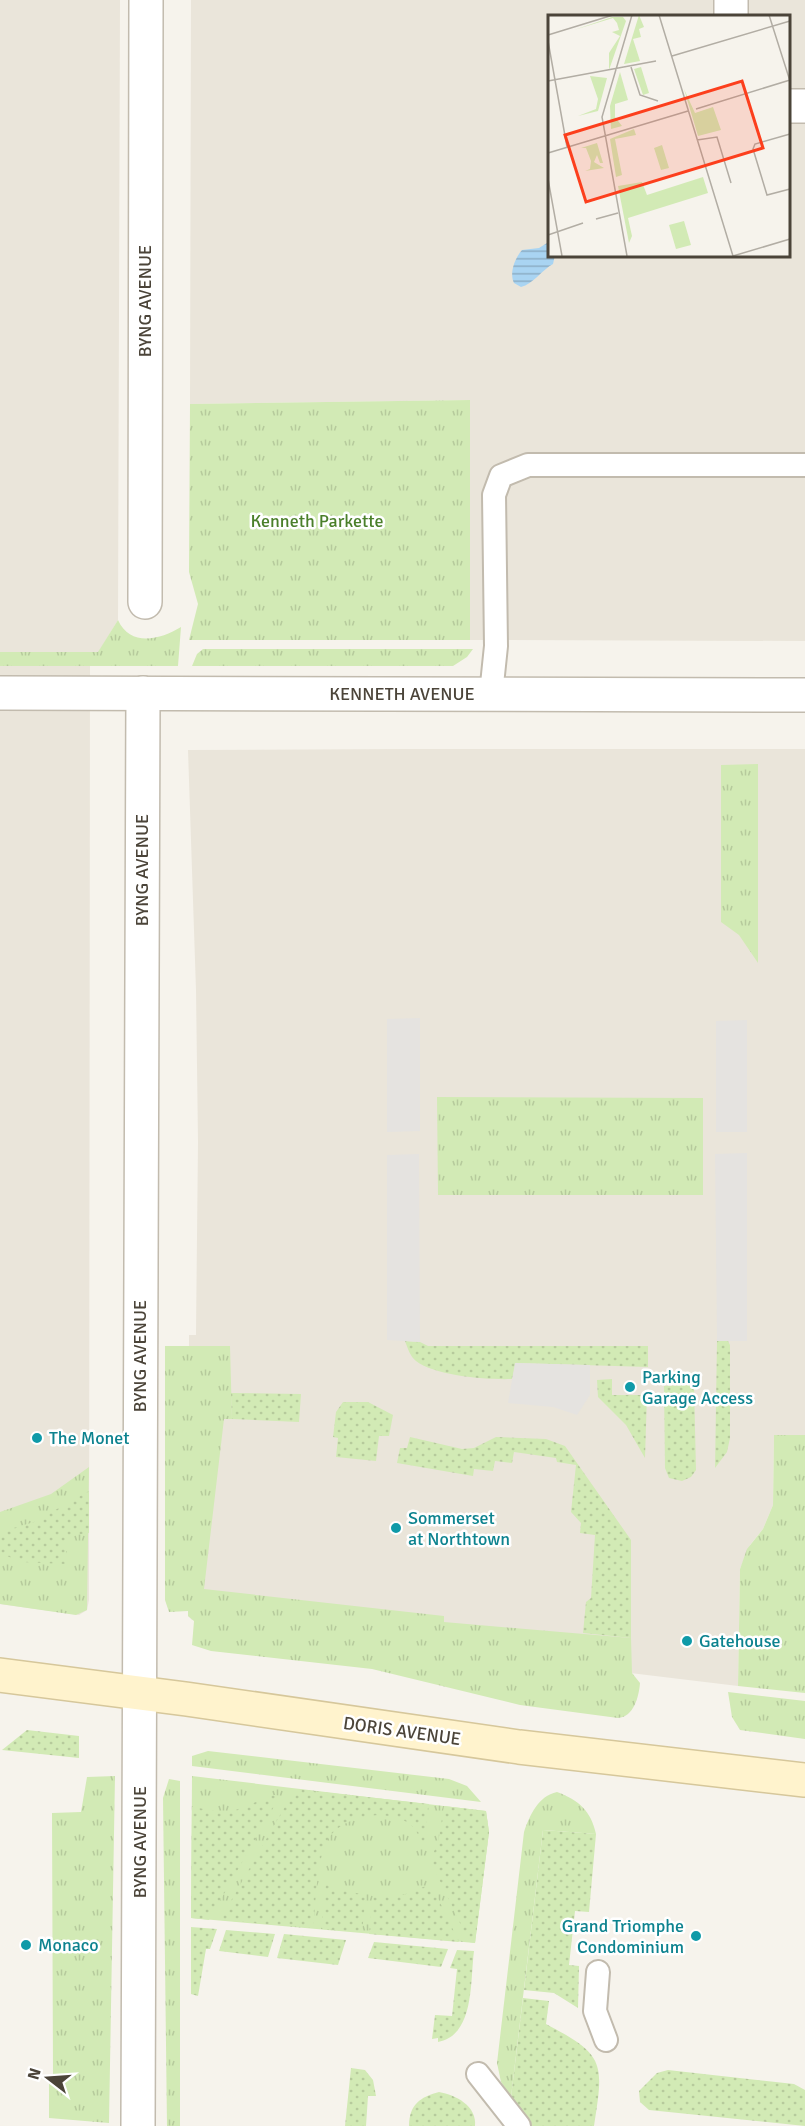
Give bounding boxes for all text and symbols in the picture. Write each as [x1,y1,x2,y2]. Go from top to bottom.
inset map [548,15,790,256]
street label: BYNG AVENUE [134,245,156,357]
park label: Kenneth Parkette [251,510,383,532]
street label: KENNETH AVENUE [329,683,475,705]
street label: BYNG AVENUE [131,814,153,926]
street label: BYNG AVENUE [129,1300,151,1412]
place label: Parking Garage Access [642,1366,753,1409]
marker: Parking Garage Access [623,1380,637,1394]
place label: The Monet [49,1427,130,1449]
marker: The Monet [30,1431,44,1445]
place label: Sommerset at Northtown [408,1507,510,1550]
marker: Sommerset at Northtown [389,1521,403,1535]
place label: Gatehouse [699,1630,781,1652]
marker: Gatehouse [680,1634,694,1648]
street label: DORIS AVENUE [342,1712,462,1750]
street label: BYNG AVENUE [129,1786,151,1898]
place label: Grand Triomphe Condominium [562,1915,684,1958]
marker: Grand Triomphe Condominium [689,1929,703,1943]
place label: Monaco [38,1934,99,1956]
marker: Monaco [19,1938,33,1952]
north arrow [18,2048,78,2108]
text: N [23,2066,46,2082]

